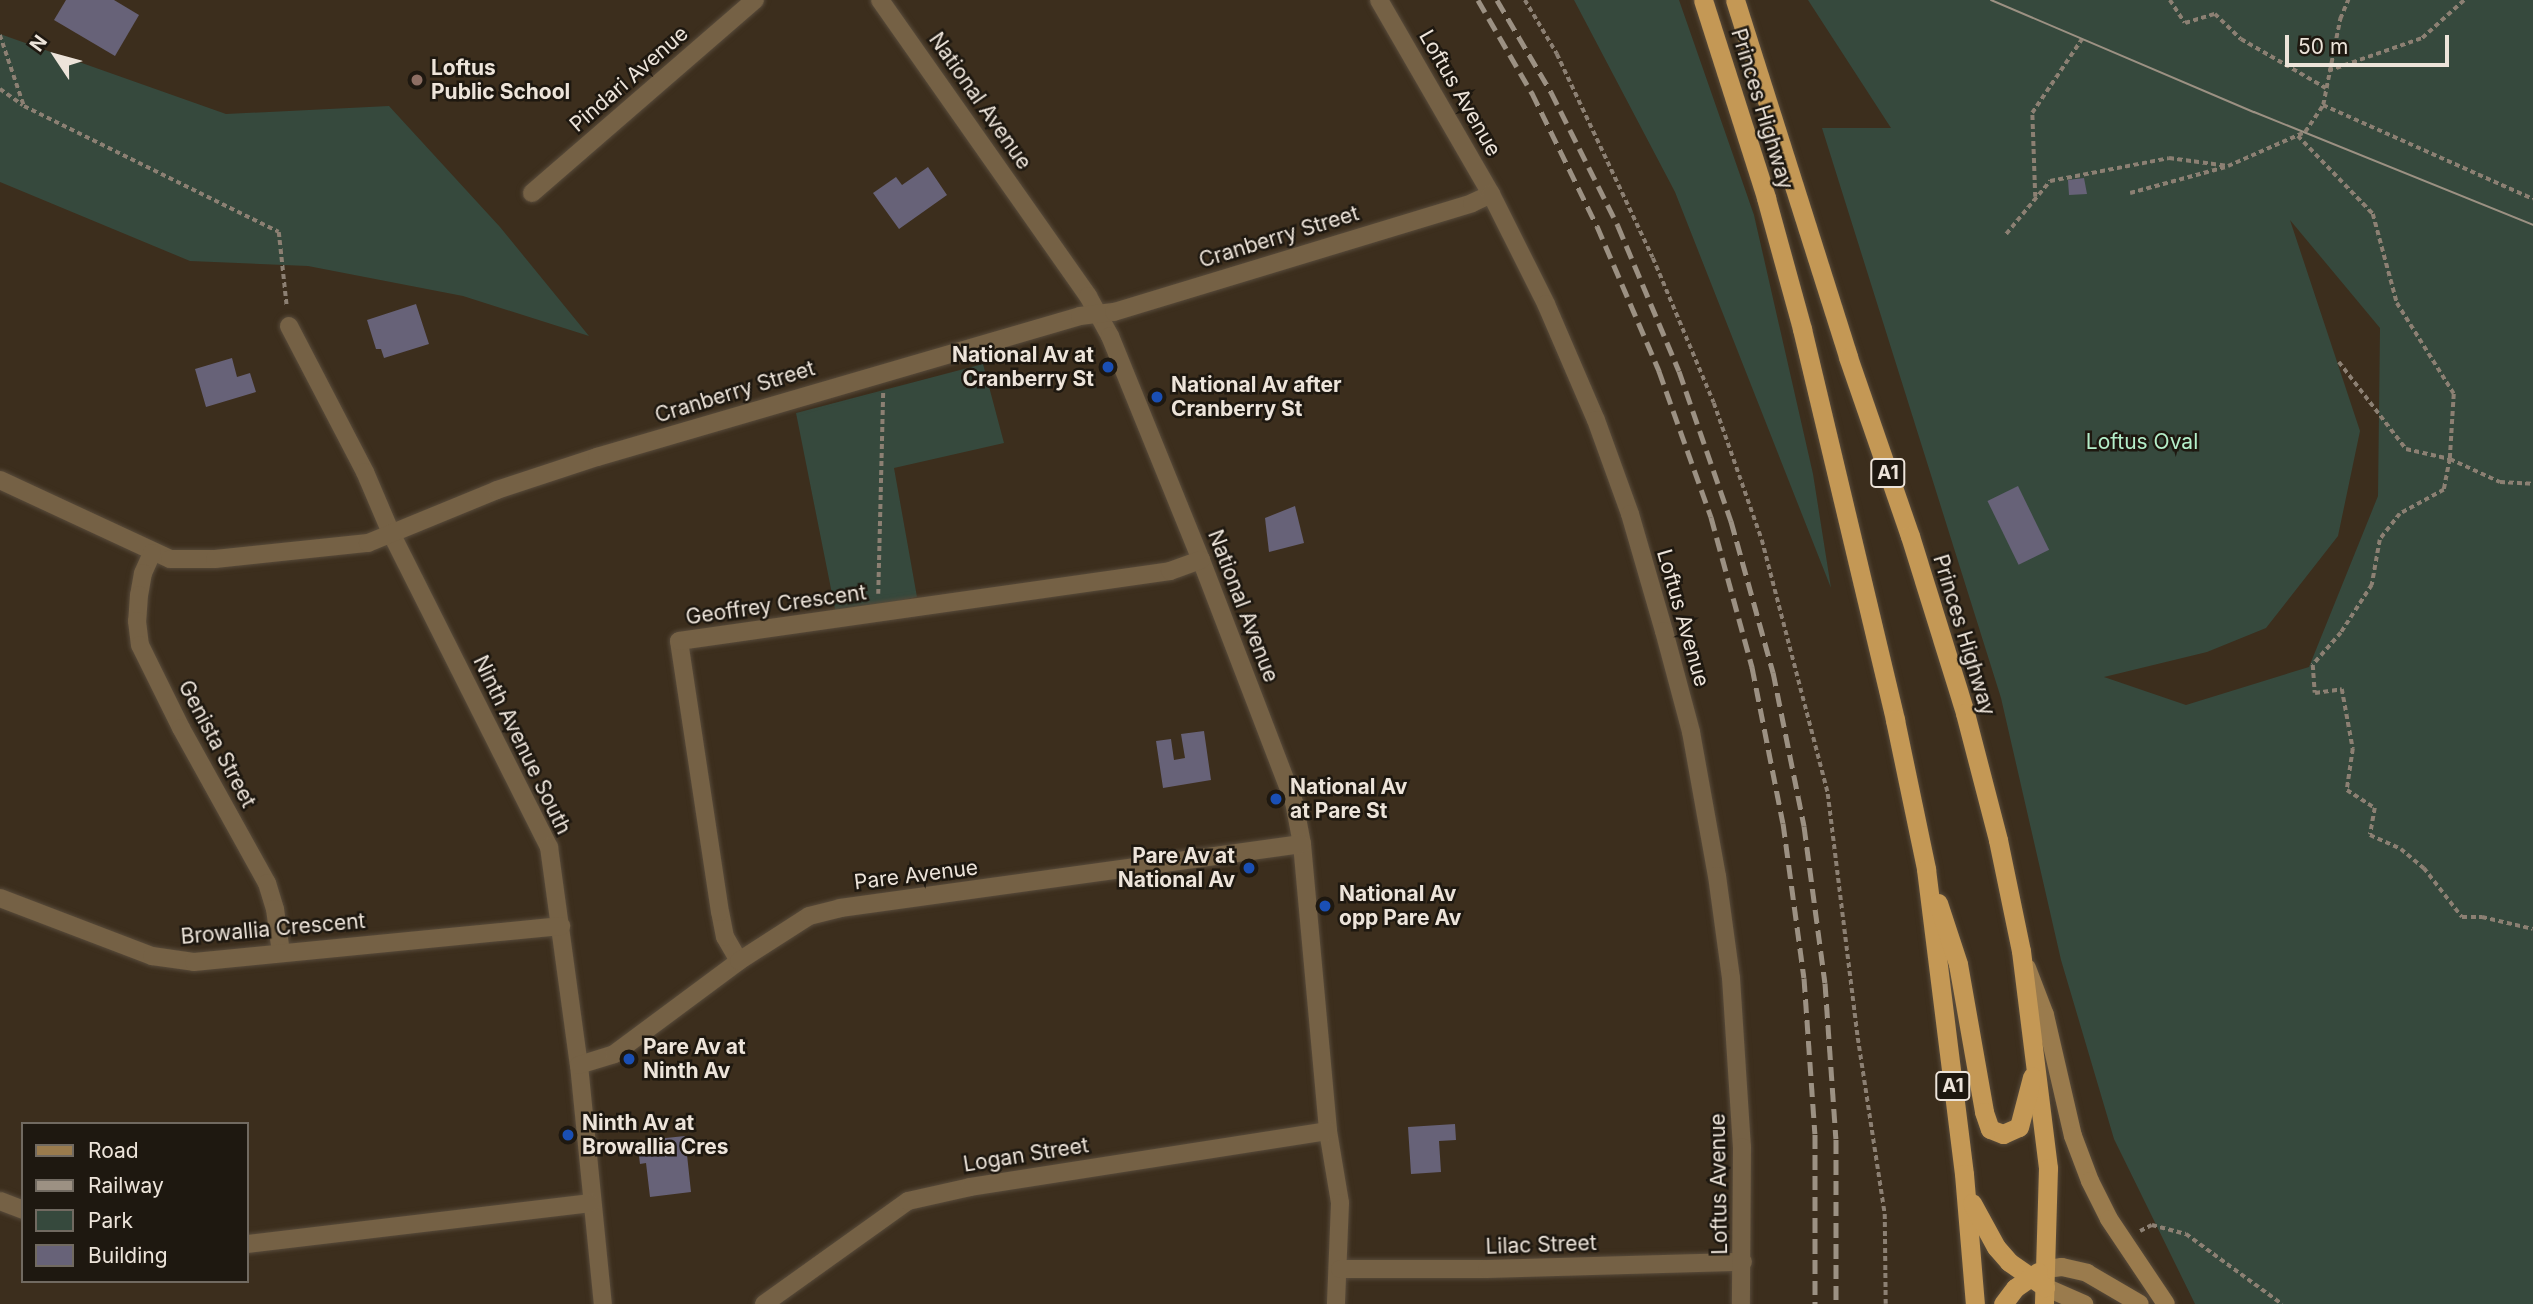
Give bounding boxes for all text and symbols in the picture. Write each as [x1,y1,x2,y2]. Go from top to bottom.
north arrow [21,21,91,91]
street label: Pindari Avenue [565,21,693,137]
scale bar [2288,21,2452,65]
street label: Loftus Avenue [1414,25,1506,161]
street label: Princes Highway [1726,26,1798,192]
street label: National Avenue [923,28,1037,174]
text: N [25,31,52,56]
text: 50 m [2298,34,2348,59]
place label: Loftus Public School [431,55,570,105]
marker: Loftus Public School [409,72,425,88]
street label: Cranberry Street [1196,201,1362,273]
place label: National Av at Cranberry St [952,342,1094,392]
street label: Cranberry Street [652,356,818,428]
marker: National Av at Cranberry St [1100,359,1116,375]
place label: National Av after Cranberry St [1171,372,1341,422]
marker: National Av after Cranberry St [1149,389,1165,405]
park label: Loftus Oval [2086,429,2198,455]
road number: A1 [1869,458,1907,488]
street label: National Avenue [1202,526,1284,686]
street label: Loftus Avenue [1651,546,1715,690]
street label: Princes Highway [1928,552,2000,718]
street label: Geoffrey Crescent [684,580,868,630]
street label: Ninth Avenue South [468,651,576,839]
street label: Genista Street [173,676,261,812]
place label: National Av at Pare St [1290,774,1407,824]
marker: National Av at Pare St [1268,791,1284,807]
place label: Pare Av at National Av [1118,843,1235,893]
street label: Pare Avenue [853,855,979,895]
marker: Pare Av at National Av [1241,860,1257,876]
place label: National Av opp Pare Av [1339,881,1461,931]
marker: National Av opp Pare Av [1317,898,1333,914]
street label: Browallia Crescent [180,908,366,950]
place label: Pare Av at Ninth Av [643,1034,746,1084]
marker: Pare Av at Ninth Av [621,1051,637,1067]
road number: A1 [1934,1070,1972,1102]
place label: Ninth Av at Browallia Cres [582,1110,729,1160]
street label: Loftus Avenue [1705,1113,1733,1255]
legend [21,1122,248,1283]
marker: Ninth Av at Browallia Cres [560,1127,576,1143]
street label: Logan Street [961,1133,1091,1177]
text: Road [88,1138,139,1163]
text: Railway [88,1173,164,1198]
text: Park [88,1208,133,1233]
street label: Lilac Street [1485,1230,1597,1260]
text: Building [88,1243,168,1268]

